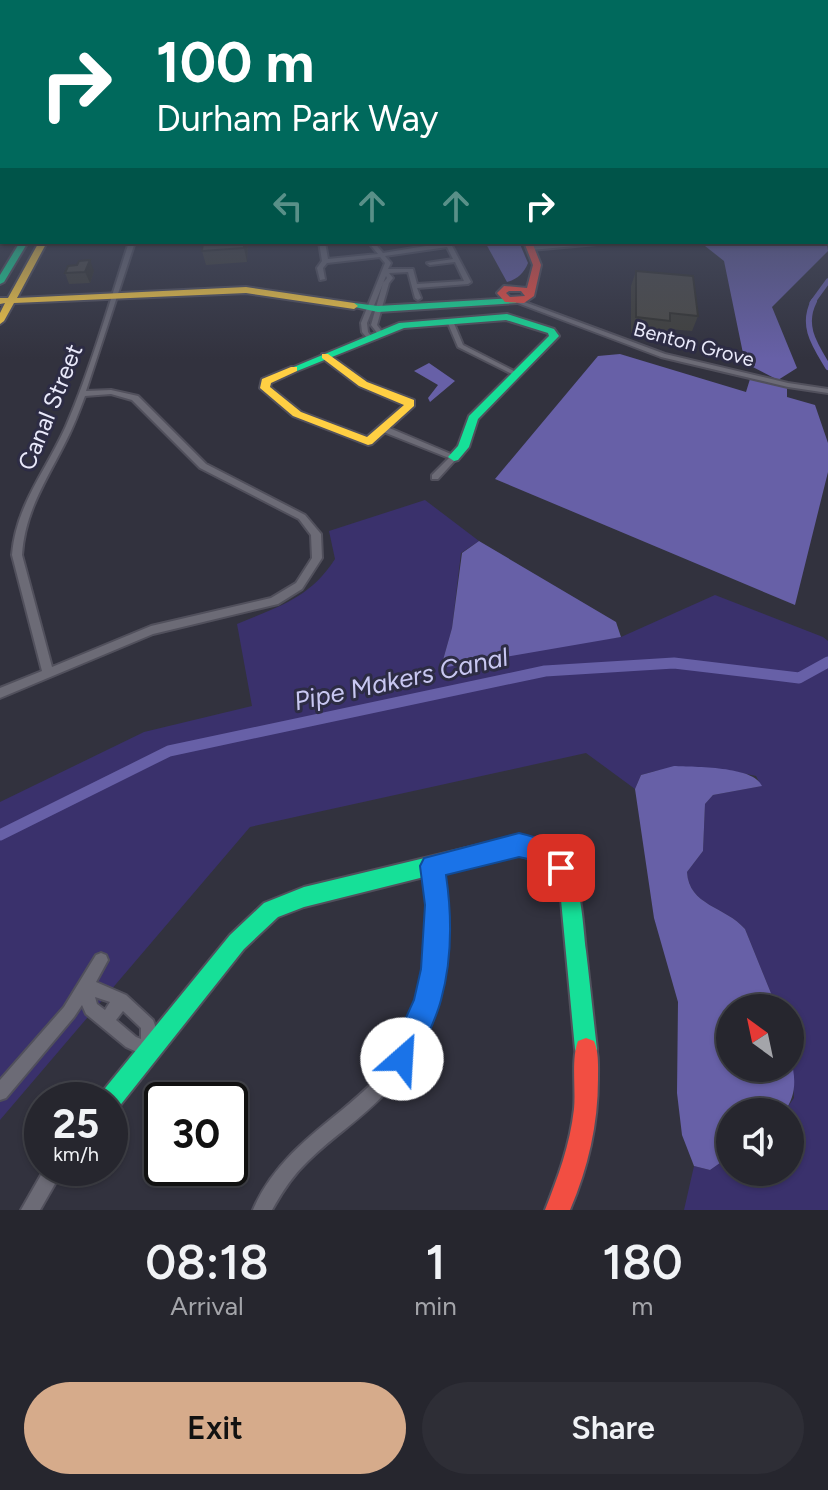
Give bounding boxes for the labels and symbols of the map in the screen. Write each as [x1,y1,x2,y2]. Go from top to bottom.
street label: Benton Grove [631,316,757,372]
street label: Canal Street [12,340,88,474]
water label: Pipe Makers Canal [291,641,511,717]
pin [527,834,595,902]
north arrow [716,994,804,1082]
position arrow [360,1017,444,1101]
speed limit sign: 30 [144,1082,248,1186]

